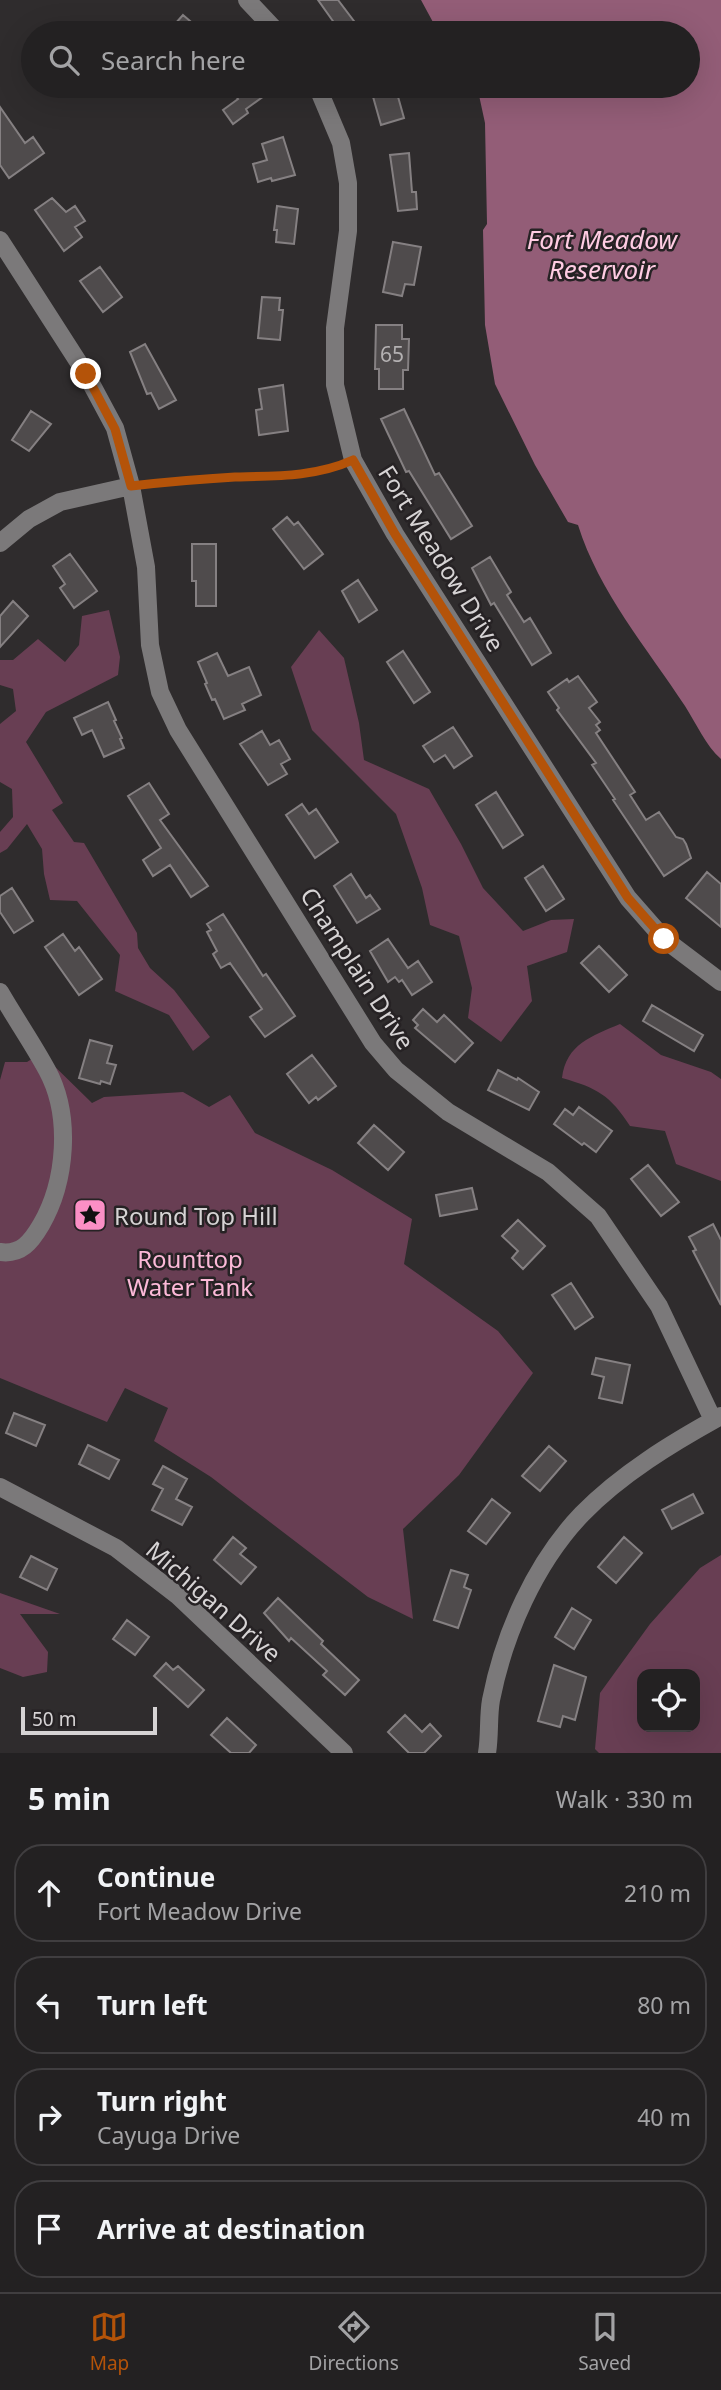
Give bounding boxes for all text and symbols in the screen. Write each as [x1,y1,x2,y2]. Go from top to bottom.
search box [21,21,700,98]
icon: search [45,41,83,79]
text: Search here [101,42,246,78]
water label: Fort Meadow Reservoir [527,221,678,287]
house number: 65 [380,340,404,368]
route end [70,358,101,389]
street label: Fort Meadow Drive [371,459,513,657]
street label: Champlain Drive [293,881,423,1055]
route start [648,923,679,954]
place icon: Round Top Hill [71,1196,109,1234]
place label: Round Top Hill [114,1199,278,1232]
park label: Rounttop Water Tank [127,1242,253,1303]
street label: Michigan Drive [139,1533,289,1669]
map controls [637,1669,700,1732]
button: locate [637,1669,700,1732]
scale bar [21,1704,158,1736]
text: 50 m [32,1706,76,1732]
text: 5 min [28,1778,111,1819]
text: Walk · 330 m [556,1783,693,1815]
text: Continue [97,1859,215,1895]
icon: ahead [30,1874,68,1912]
text: 210 m [624,1877,691,1909]
text: Fort Meadow Drive [97,1895,302,1927]
icon: left [30,1986,68,2024]
text: Turn left [97,1987,208,2023]
text: 80 m [637,1989,691,2021]
text: Turn right [97,2083,227,2119]
icon: right [30,2098,68,2136]
text: 40 m [637,2101,691,2133]
text: Cayuga Drive [97,2119,240,2151]
icon: arrive [30,2210,68,2248]
text: Arrive at destination [97,2211,366,2247]
tab: Map [90,2308,129,2376]
tab: Directions [309,2308,399,2376]
tab: Saved [578,2308,631,2376]

